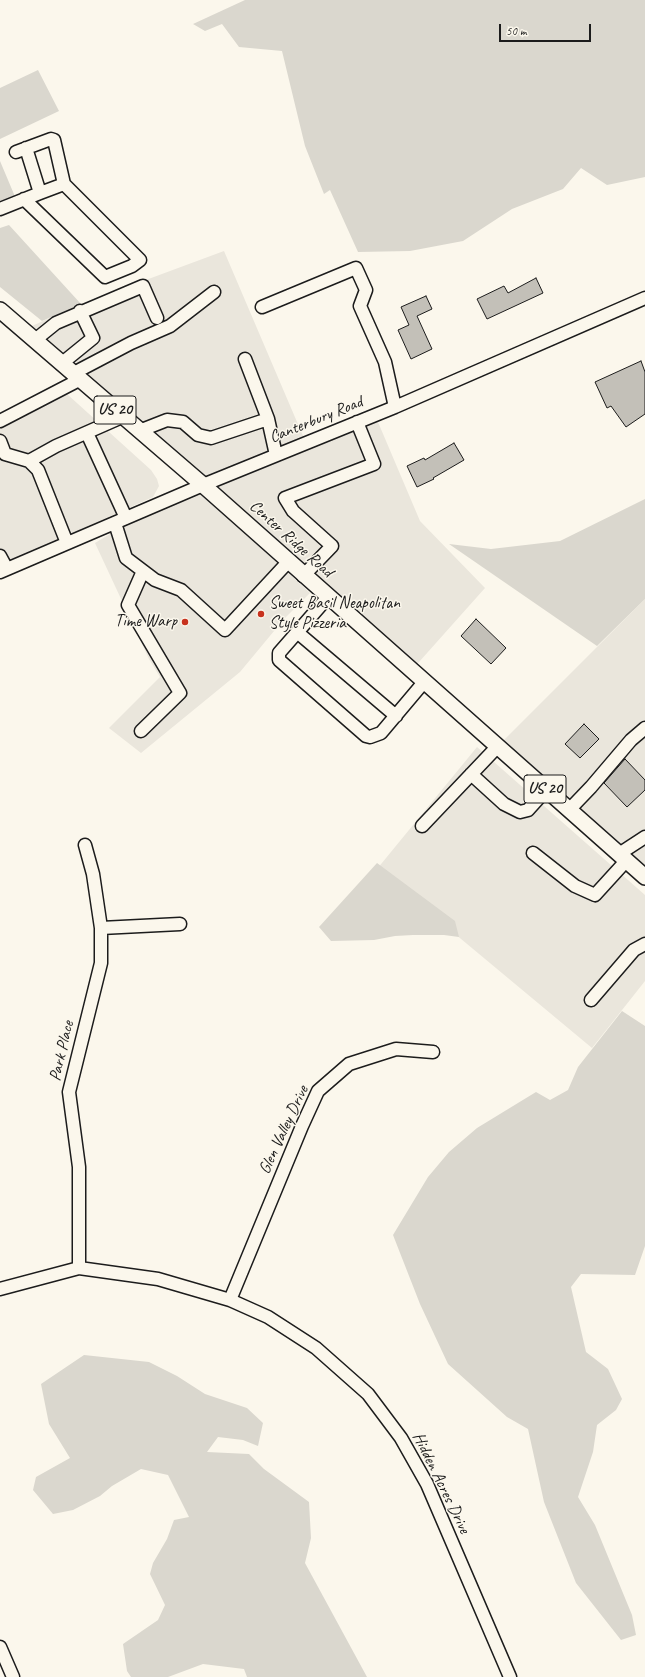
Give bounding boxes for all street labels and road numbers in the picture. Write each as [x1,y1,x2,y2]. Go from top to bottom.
street label: Canterbury Road [266,392,366,448]
road number: US 20 [94,396,136,424]
street label: Center Ridge Road [245,496,337,582]
road number: US 20 [524,775,566,803]
street label: Park Place [45,1019,79,1083]
street label: Glen Valley Drive [255,1083,313,1177]
street label: Hidden Acres Drive [408,1429,474,1537]

